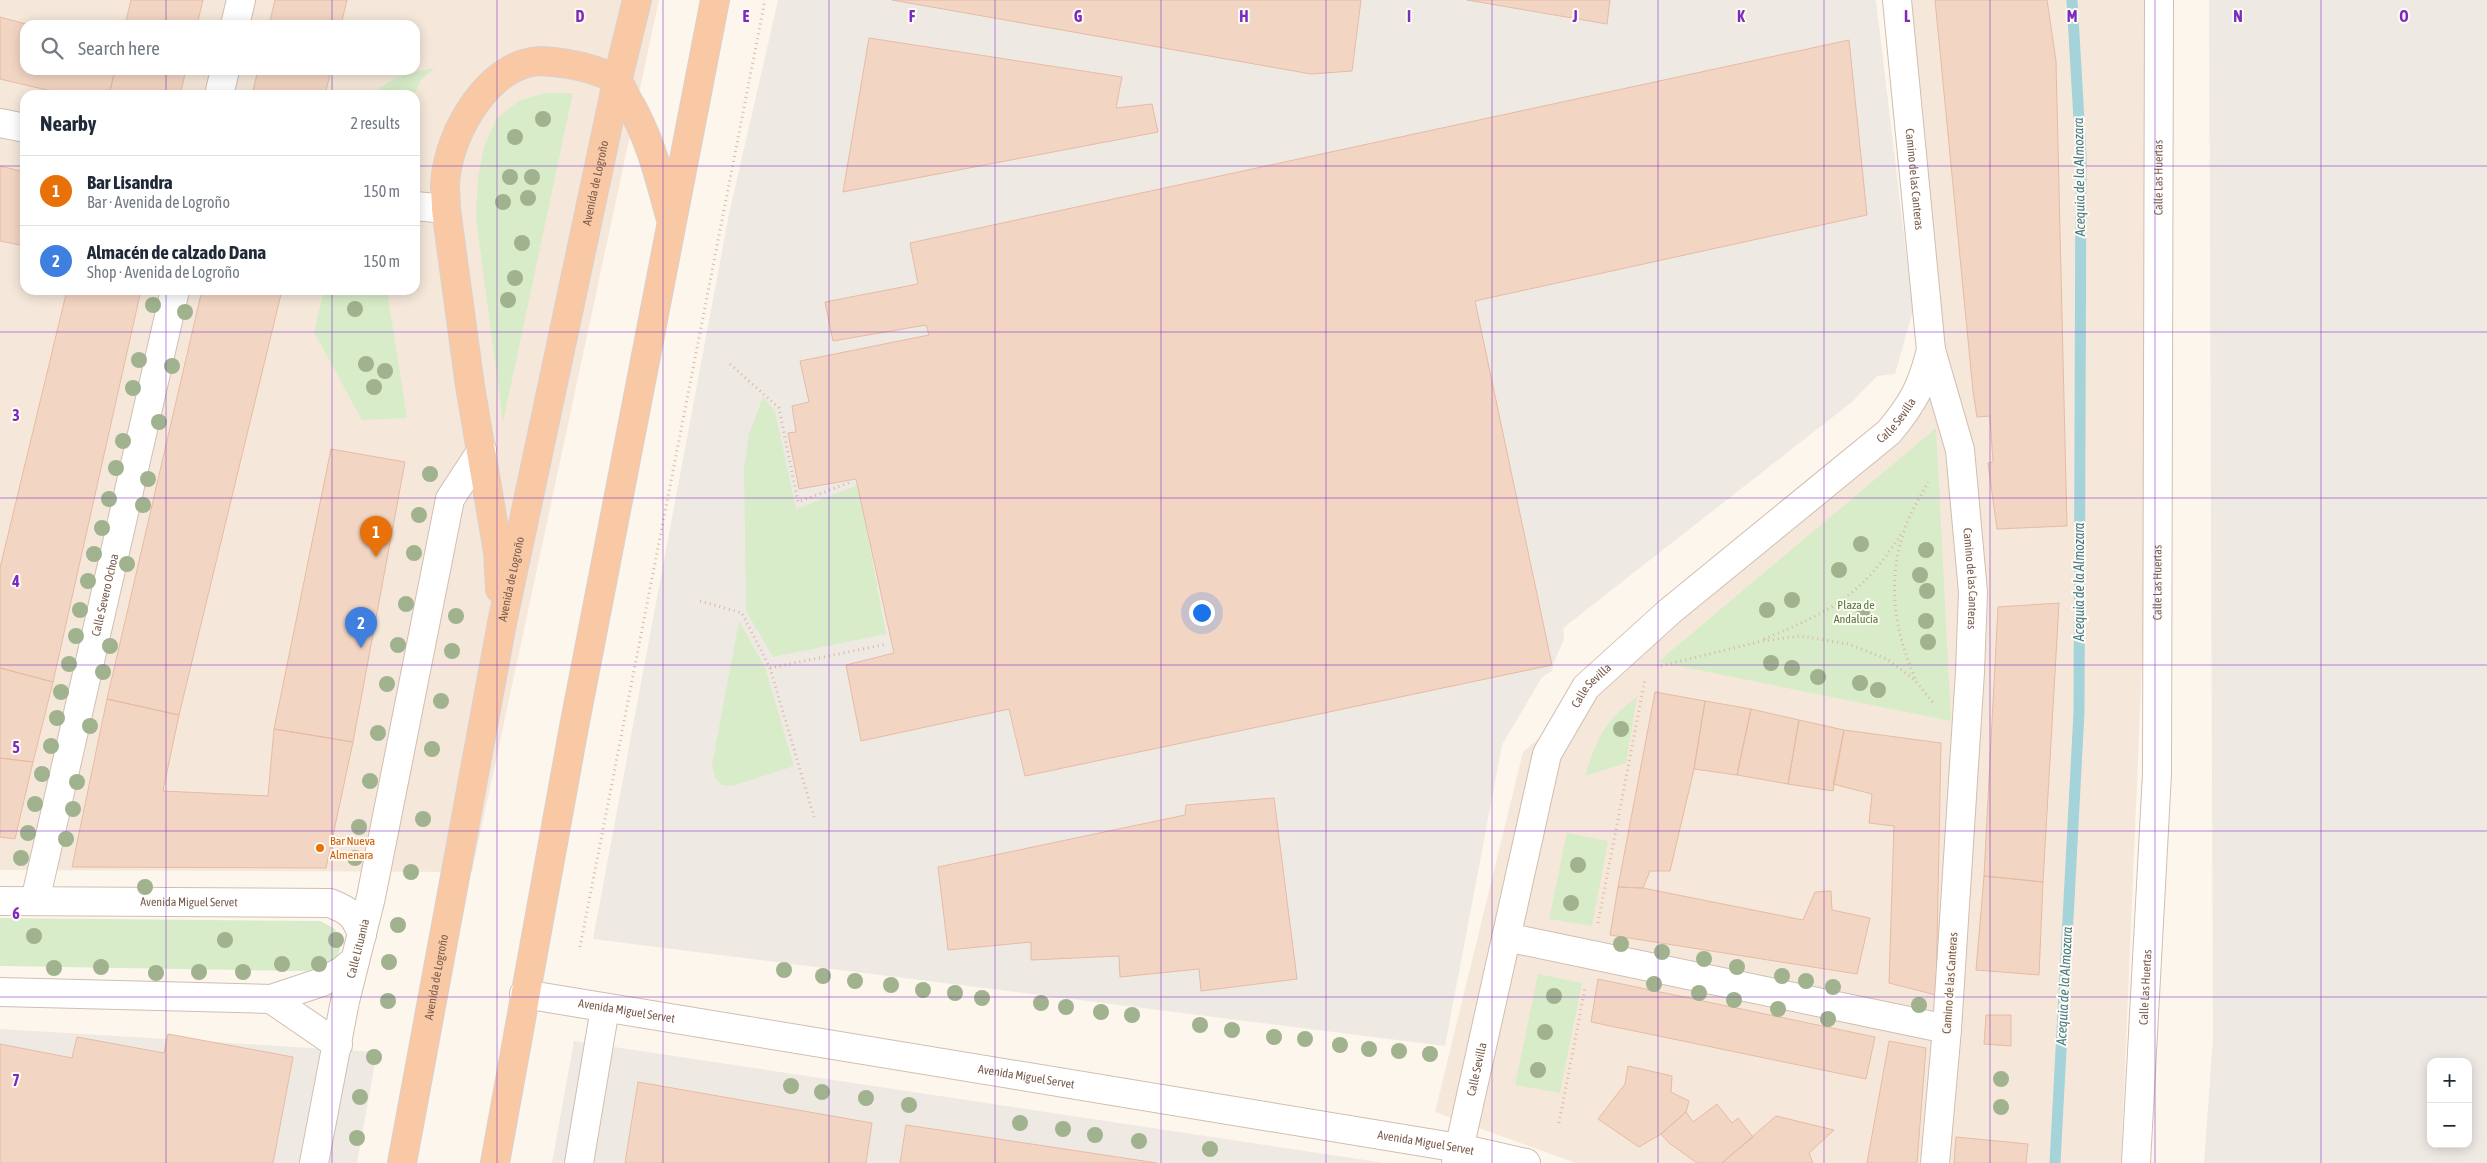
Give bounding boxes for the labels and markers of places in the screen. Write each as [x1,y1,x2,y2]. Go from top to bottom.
pin: 1 [360,516,392,557]
pin: 2 [345,607,377,648]
place label: Bar Nueva Almenara [330,834,375,862]
marker: Bar Nueva Almenara [314,842,326,854]

